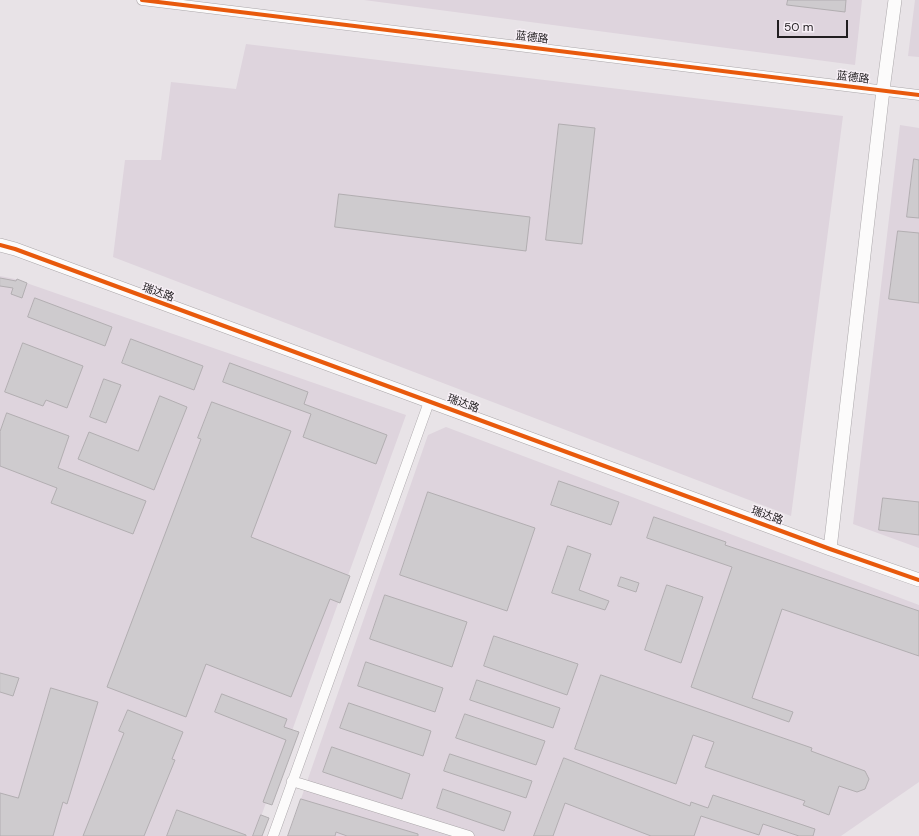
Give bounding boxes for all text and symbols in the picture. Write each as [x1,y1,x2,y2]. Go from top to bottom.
scale bar [779,12,850,38]
text: 50 m [784,19,813,35]
street label: 蓝德路 [515,29,549,47]
street label: 蓝德路 [836,69,870,87]
street label: 瑞达路 [140,281,176,305]
street label: 瑞达路 [445,392,481,416]
street label: 瑞达路 [749,504,785,528]

